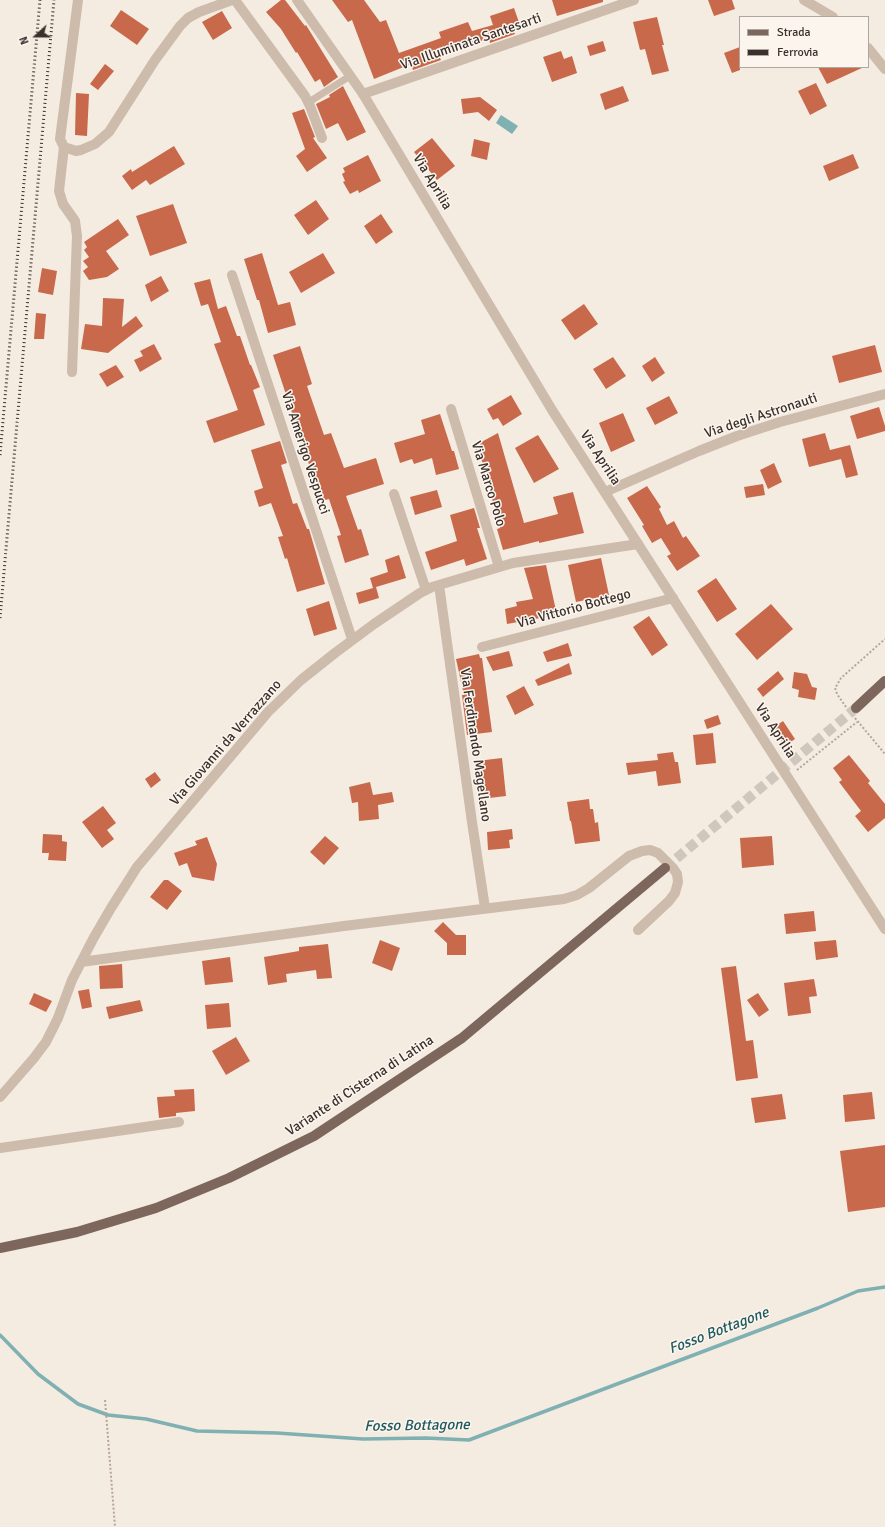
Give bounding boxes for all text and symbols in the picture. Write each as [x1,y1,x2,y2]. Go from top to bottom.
street label: Via Illuminata Santesarti [398,10,544,74]
north arrow [16,16,56,56]
legend [739,16,869,68]
text: Strada [777,25,811,40]
text: N [17,35,32,46]
text: Ferrovia [777,45,818,60]
street label: Via Aprilia [409,151,455,213]
street label: Via Amerigo Vespucci [277,389,333,517]
street label: Via degli Astronauti [702,390,820,442]
street label: Via Aprilia [576,427,624,489]
street label: Via Marco Polo [467,439,509,529]
street label: Via Vittorio Bottego [515,586,633,632]
street label: Via Ferdinando Magellano [456,667,494,823]
street label: Via Giovanni da Verrazzano [167,677,285,809]
street label: Via Aprilia [751,700,799,762]
street label: Variante di Cisterna di Latina [283,1032,437,1140]
water label: Fosso Bottagone [666,1304,772,1358]
water label: Fosso Bottagone [364,1416,470,1436]

